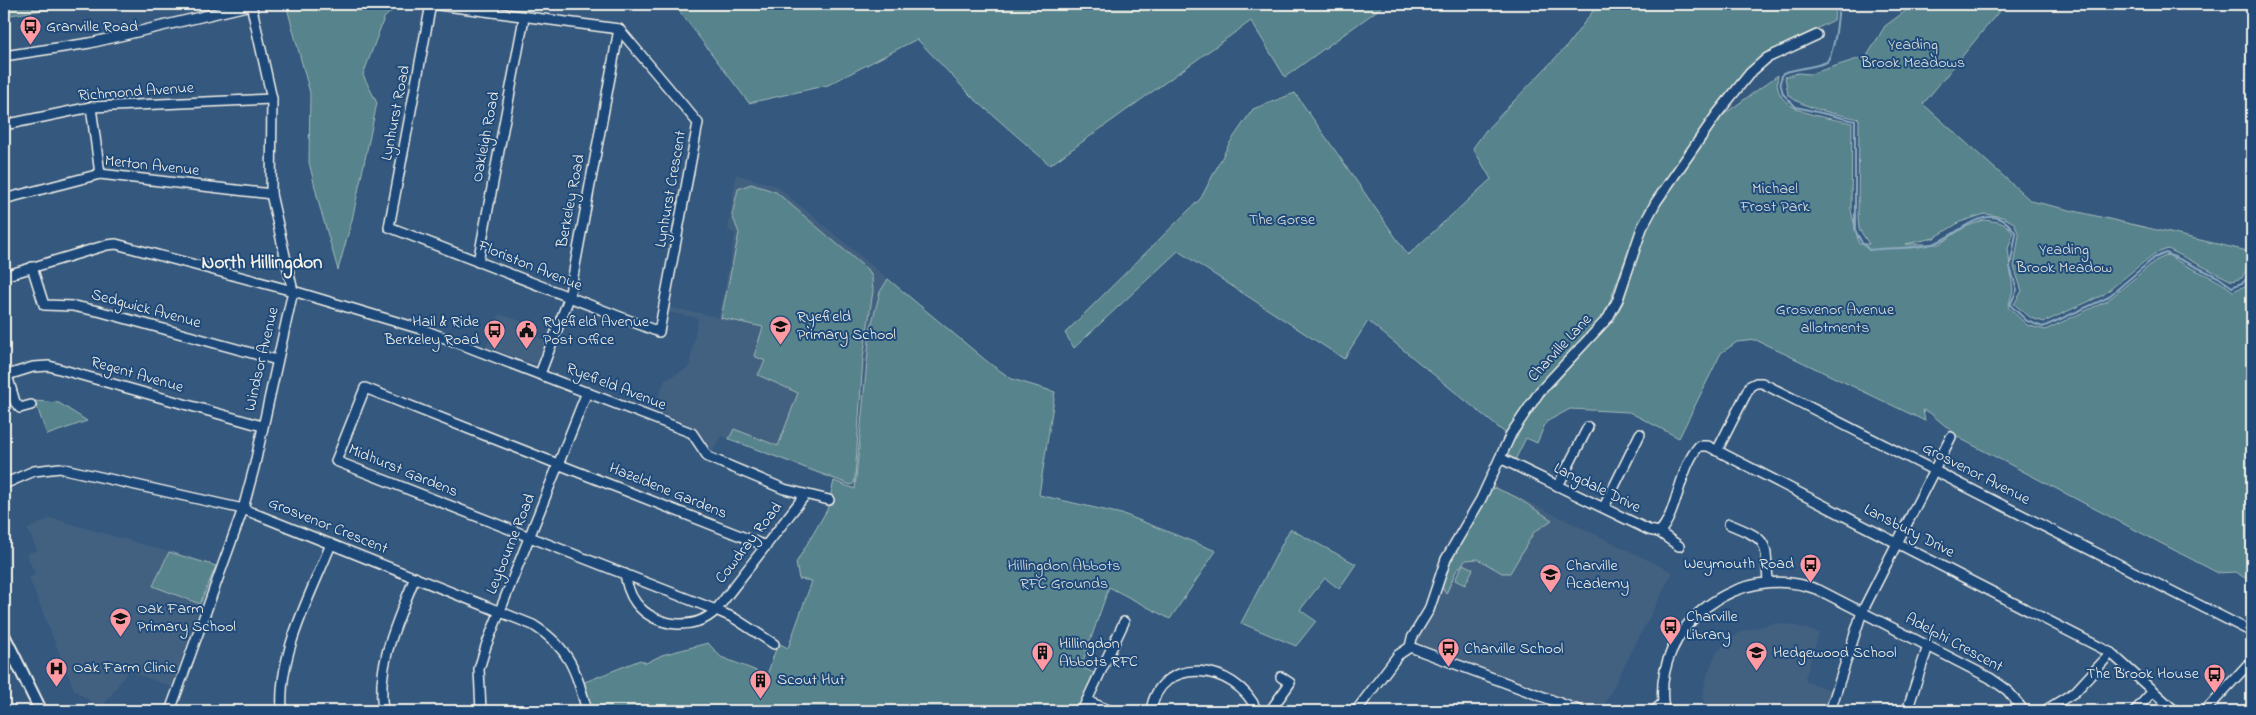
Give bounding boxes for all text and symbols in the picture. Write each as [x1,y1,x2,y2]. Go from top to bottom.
bus stop icon: Granville Road [18,15,42,46]
place label: Granville Road [46,15,138,39]
park label: Yeading Brook Meadows [1860,33,1965,75]
street label: Lynhurst Road [375,63,417,163]
street label: Richmond Avenue [77,76,195,108]
street label: Oakleigh Road [465,90,507,184]
street label: Lynhurst Crescent [649,128,693,249]
street label: Merton Avenue [103,149,201,183]
street label: Berkeley Road [550,152,592,251]
park label: Michael Frost Park [1740,177,1810,219]
park label: The Gorse [1249,208,1316,232]
street label: Floriston Avenue [473,234,587,298]
park label: Yeading Brook Meadow [2015,238,2112,280]
district label: North Hillingdon [202,250,322,279]
street label: Sedgwick Avenue [88,283,204,335]
park label: Grosvenor Avenue allotments [1776,298,1895,340]
street label: Windsor Avenue [238,304,286,413]
place label: Ryefield Primary School [797,305,896,347]
street label: Charville Lane [1522,308,1598,387]
place label: Hail & Ride Berkeley Road [383,310,480,352]
place label: Ryefield Avenue Post Office [543,310,650,352]
school or university icon: Ryefield Primary School [769,314,793,345]
bus stop icon: Hail & Ride Berkeley Road [483,319,507,350]
public building icon: Ryefield Avenue Post Office [515,319,539,350]
street label: Regent Avenue [88,350,187,400]
street label: Ryefield Avenue [562,357,671,417]
street label: Grosvenor Avenue [1918,436,2035,512]
street label: Midhurst Gardens [344,438,462,504]
street label: Hazeldene Gardens [605,456,731,526]
street label: Langdale Drive [1549,456,1645,520]
street label: Leybourne Road [480,490,542,598]
street label: Grosvenor Crescent [265,491,392,561]
street label: Cowdray Road [709,497,789,589]
street label: Lansbury Drive [1859,498,1959,565]
place label: Weymouth Road [1684,552,1794,576]
bus stop icon: Weymouth Road [1798,552,1822,583]
park label: Hillingdon Abbots RFC Grounds [1008,554,1120,596]
place label: Charville Academy [1566,554,1629,596]
school or university icon: Charville Academy [1538,563,1562,594]
place label: Oak Farm Primary School [137,597,236,639]
place label: Charville Library [1686,605,1738,647]
school or university icon: Oak Farm Primary School [109,606,133,637]
street label: Adelphi Crescent [1901,607,2008,679]
bus stop icon: Charville Library [1658,614,1682,645]
place label: Hillingdon Abbots RFC [1059,632,1138,674]
bus stop icon: Charville School [1436,637,1460,668]
place label: Charville School [1464,637,1564,661]
building icon: Hillingdon Abbots RFC [1031,641,1055,672]
school or university icon: Hedgewood School [1745,641,1769,672]
place label: Hedgewood School [1773,641,1897,665]
hospital icon: Oak Farm Clinic [45,656,69,687]
place label: Oak Farm Clinic [73,656,177,680]
place label: The Brook House [2086,662,2200,686]
bus stop icon: The Brook House [2203,662,2227,693]
building icon: Scout Hut [749,668,773,699]
place label: Scout Hut [777,668,846,692]

